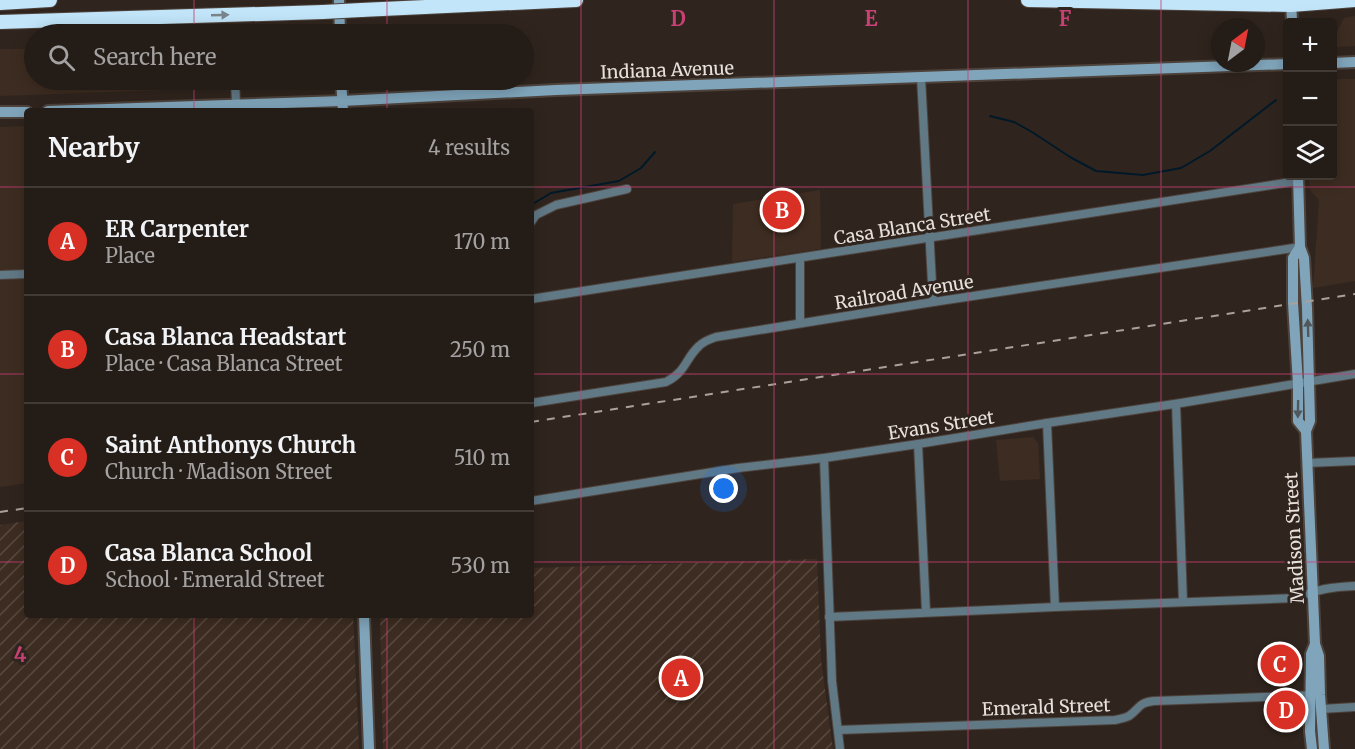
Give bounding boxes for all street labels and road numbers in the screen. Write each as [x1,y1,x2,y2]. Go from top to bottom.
street label: Indiana Avenue [600,56,734,84]
street label: Casa Blanca Street [832,202,992,250]
street label: Railroad Avenue [833,270,975,314]
street label: Evans Street [886,405,996,445]
street label: Madison Street [1279,472,1309,604]
street label: Emerald Street [981,693,1111,721]

